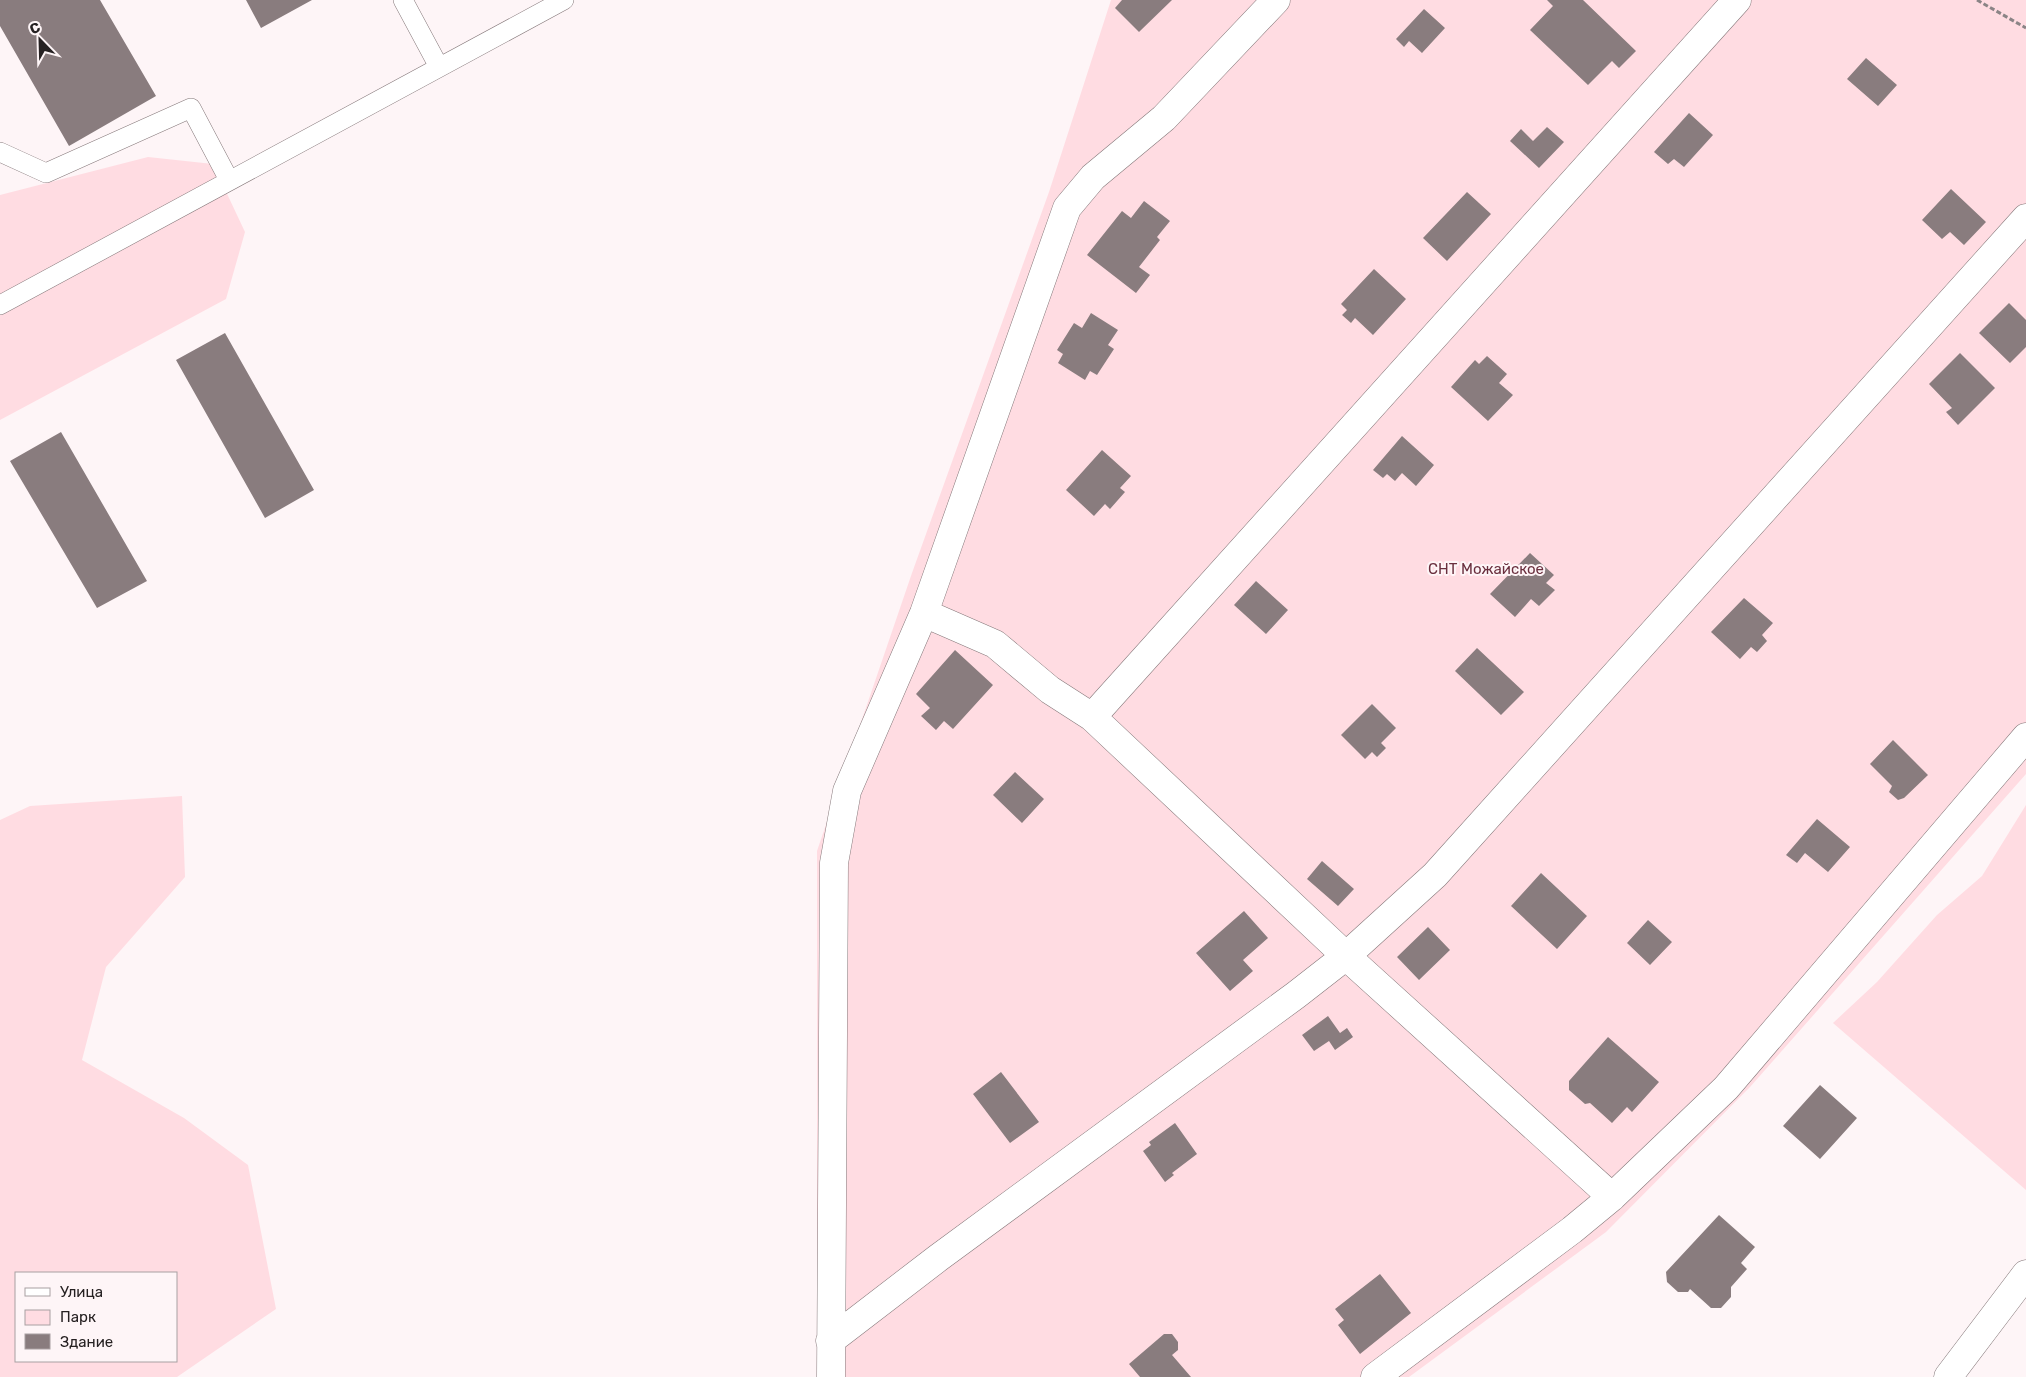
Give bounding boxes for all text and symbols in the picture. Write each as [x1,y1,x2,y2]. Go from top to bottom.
north arrow [15,15,65,65]
text: С [27,19,43,38]
park label: СНТ Можайское [1428,560,1544,578]
legend [15,1272,178,1362]
text: Улица [60,1283,103,1301]
text: Парк [60,1308,96,1326]
text: Здание [60,1333,113,1351]

